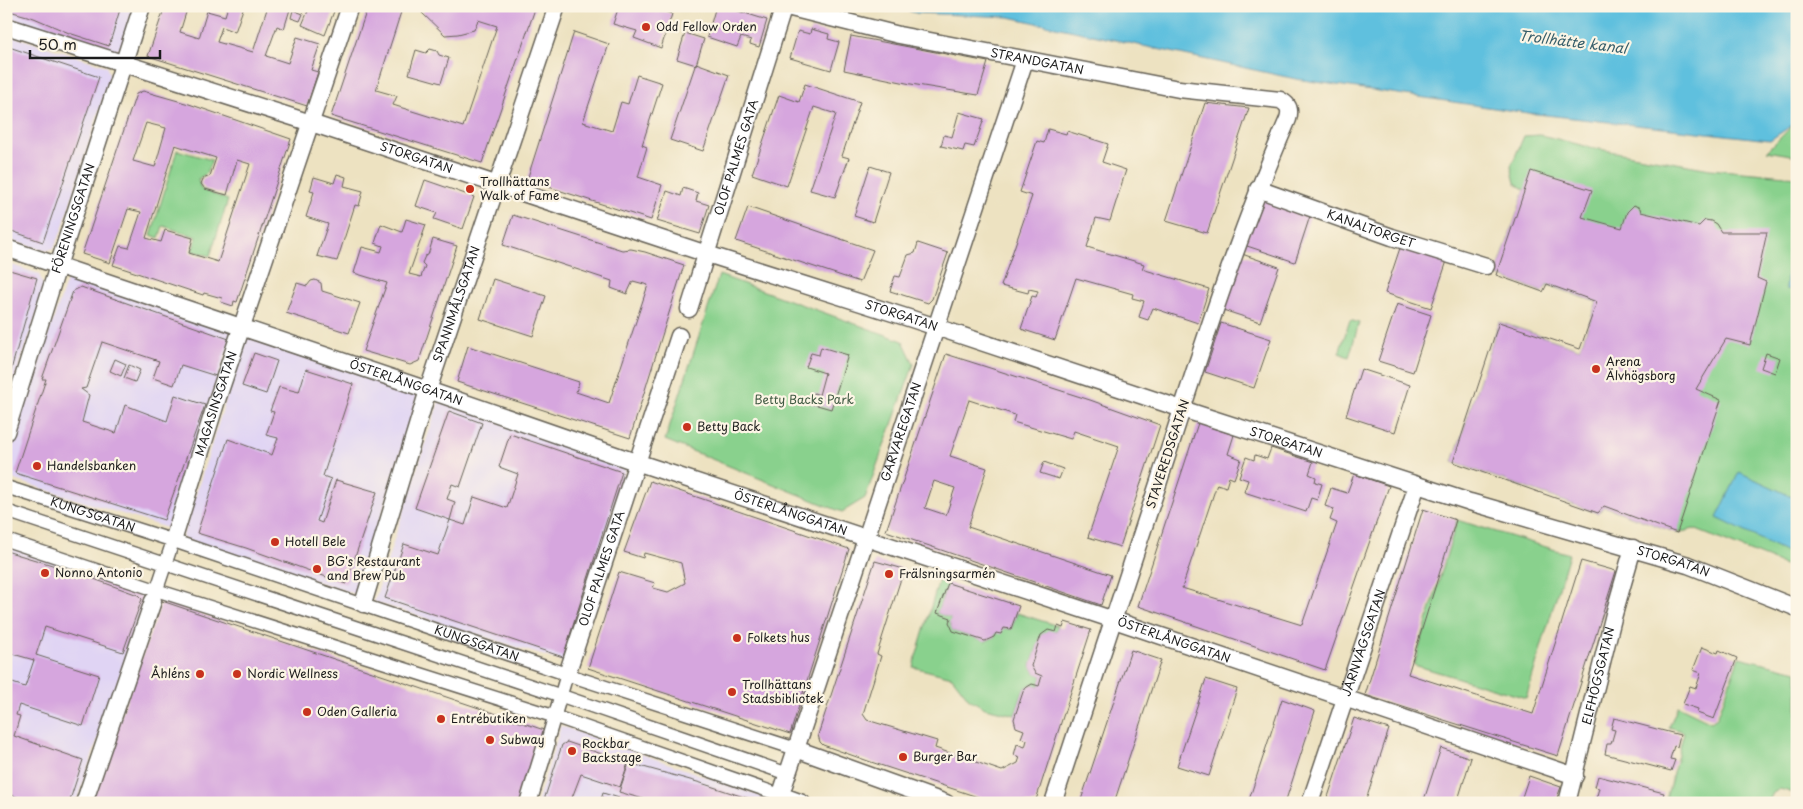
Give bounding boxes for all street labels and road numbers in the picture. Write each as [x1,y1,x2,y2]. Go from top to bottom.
street label: STRANDGATAN [989,43,1085,78]
street label: OLOF PALMES GATA [709,96,762,217]
street label: STORGATAN [378,136,455,177]
street label: FÖRENINGSGATAN [46,161,99,275]
street label: KANALTORGET [1325,204,1419,252]
street label: SPANNMÅLSGATAN [428,243,484,365]
street label: STORGATAN [863,295,940,335]
street label: MAGASINSGATAN [190,348,241,458]
street label: ÖSTERLÅNGGATAN [347,354,465,409]
street label: GARVAREGATAN [876,380,925,484]
street label: STAVEREDSGATAN [1141,397,1193,511]
street label: STORGATAN [1247,421,1325,462]
street label: ÖSTERLÅNGGATAN [732,485,850,539]
street label: KUNGSGATAN [48,492,138,536]
street label: OLOF PALMES GATA [573,508,629,629]
street label: STORGATAN [1635,541,1713,581]
street label: JÄRNVÄGSGATAN [1337,587,1389,698]
street label: ÖSTERLÅNGGATAN [1115,612,1233,667]
street label: KUNGSGATAN [432,620,522,665]
street label: ELFHÖGSGATAN [1577,625,1618,726]

